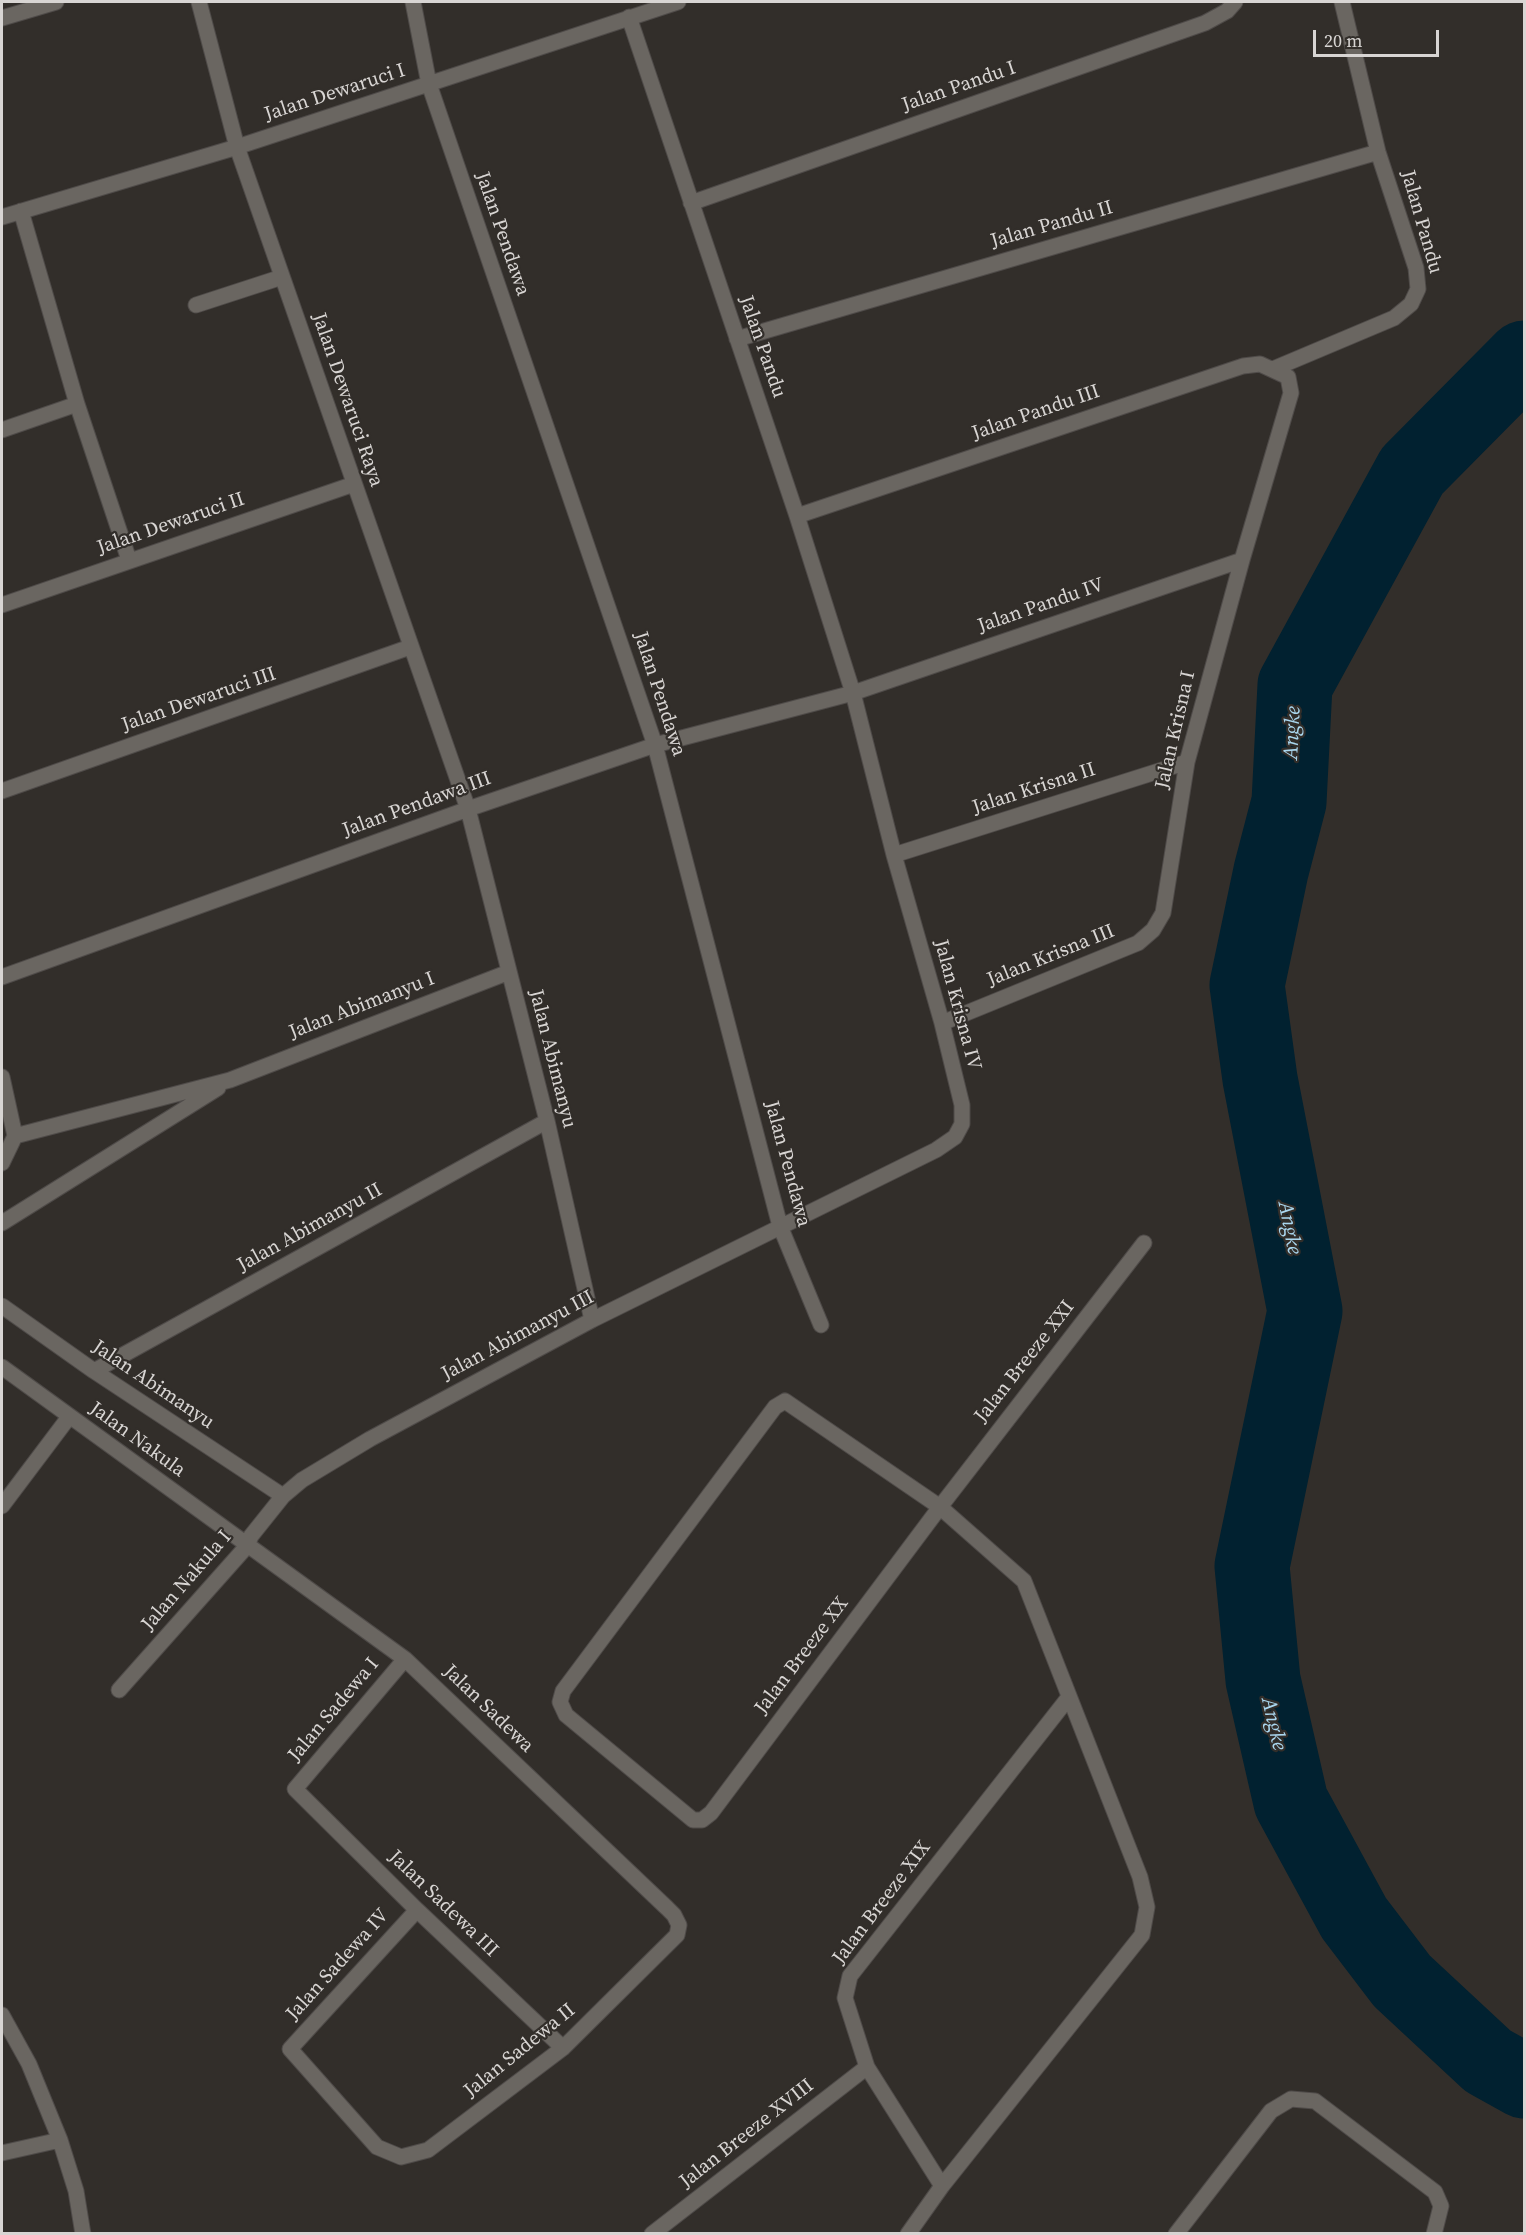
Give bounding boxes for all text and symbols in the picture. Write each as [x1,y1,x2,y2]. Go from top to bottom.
scale bar [1316,18,1442,56]
text: 20 m [1324,28,1362,53]
street label: Jalan Pandu I [899,56,1019,118]
street label: Jalan Dewaruci I [262,59,408,127]
street label: Jalan Pandu [1395,167,1447,277]
street label: Jalan Pendawa [470,169,534,299]
street label: Jalan Pandu II [988,196,1116,254]
street label: Jalan Pandu [733,293,791,401]
street label: Jalan Dewaruci Raya [306,310,388,490]
street label: Jalan Pandu III [969,380,1103,446]
street label: Jalan Dewaruci II [94,488,248,560]
street label: Jalan Pandu IV [975,573,1107,639]
street label: Jalan Pendawa [628,629,690,759]
street label: Jalan Dewaruci III [119,662,279,738]
street label: Jalan Krisna I [1151,669,1201,791]
water label: Angke [1279,706,1307,760]
street label: Jalan Krisna II [969,758,1099,820]
street label: Jalan Pendawa III [339,767,495,843]
street label: Jalan Krisna III [984,920,1118,992]
street label: Jalan Krisna IV [928,937,986,1073]
street label: Jalan Abimanyu I [286,967,438,1045]
street label: Jalan Abimanyu [523,987,581,1131]
street label: Jalan Pendawa [759,1098,815,1230]
street label: Jalan Abimanyu II [234,1178,386,1278]
water label: Angke [1272,1199,1306,1257]
street label: Jalan Abimanyu III [438,1286,598,1386]
street label: Jalan Breeze XXI [970,1296,1080,1428]
street label: Jalan Abimanyu [87,1335,219,1435]
street label: Jalan Nakula [84,1397,190,1483]
street label: Jalan Nakula I [137,1526,237,1636]
street label: Jalan Breeze XX [750,1593,854,1719]
street label: Jalan Sadewa I [283,1653,385,1767]
street label: Jalan Sadewa [438,1660,538,1758]
water label: Angke [1255,1695,1291,1753]
street label: Jalan Breeze XIX [828,1837,936,1969]
street label: Jalan Sadewa III [383,1845,503,1963]
street label: Jalan Sadewa IV [282,1904,394,2026]
street label: Jalan Sadewa II [460,1999,580,2103]
street label: Jalan Breeze XVIII [675,2074,819,2194]

